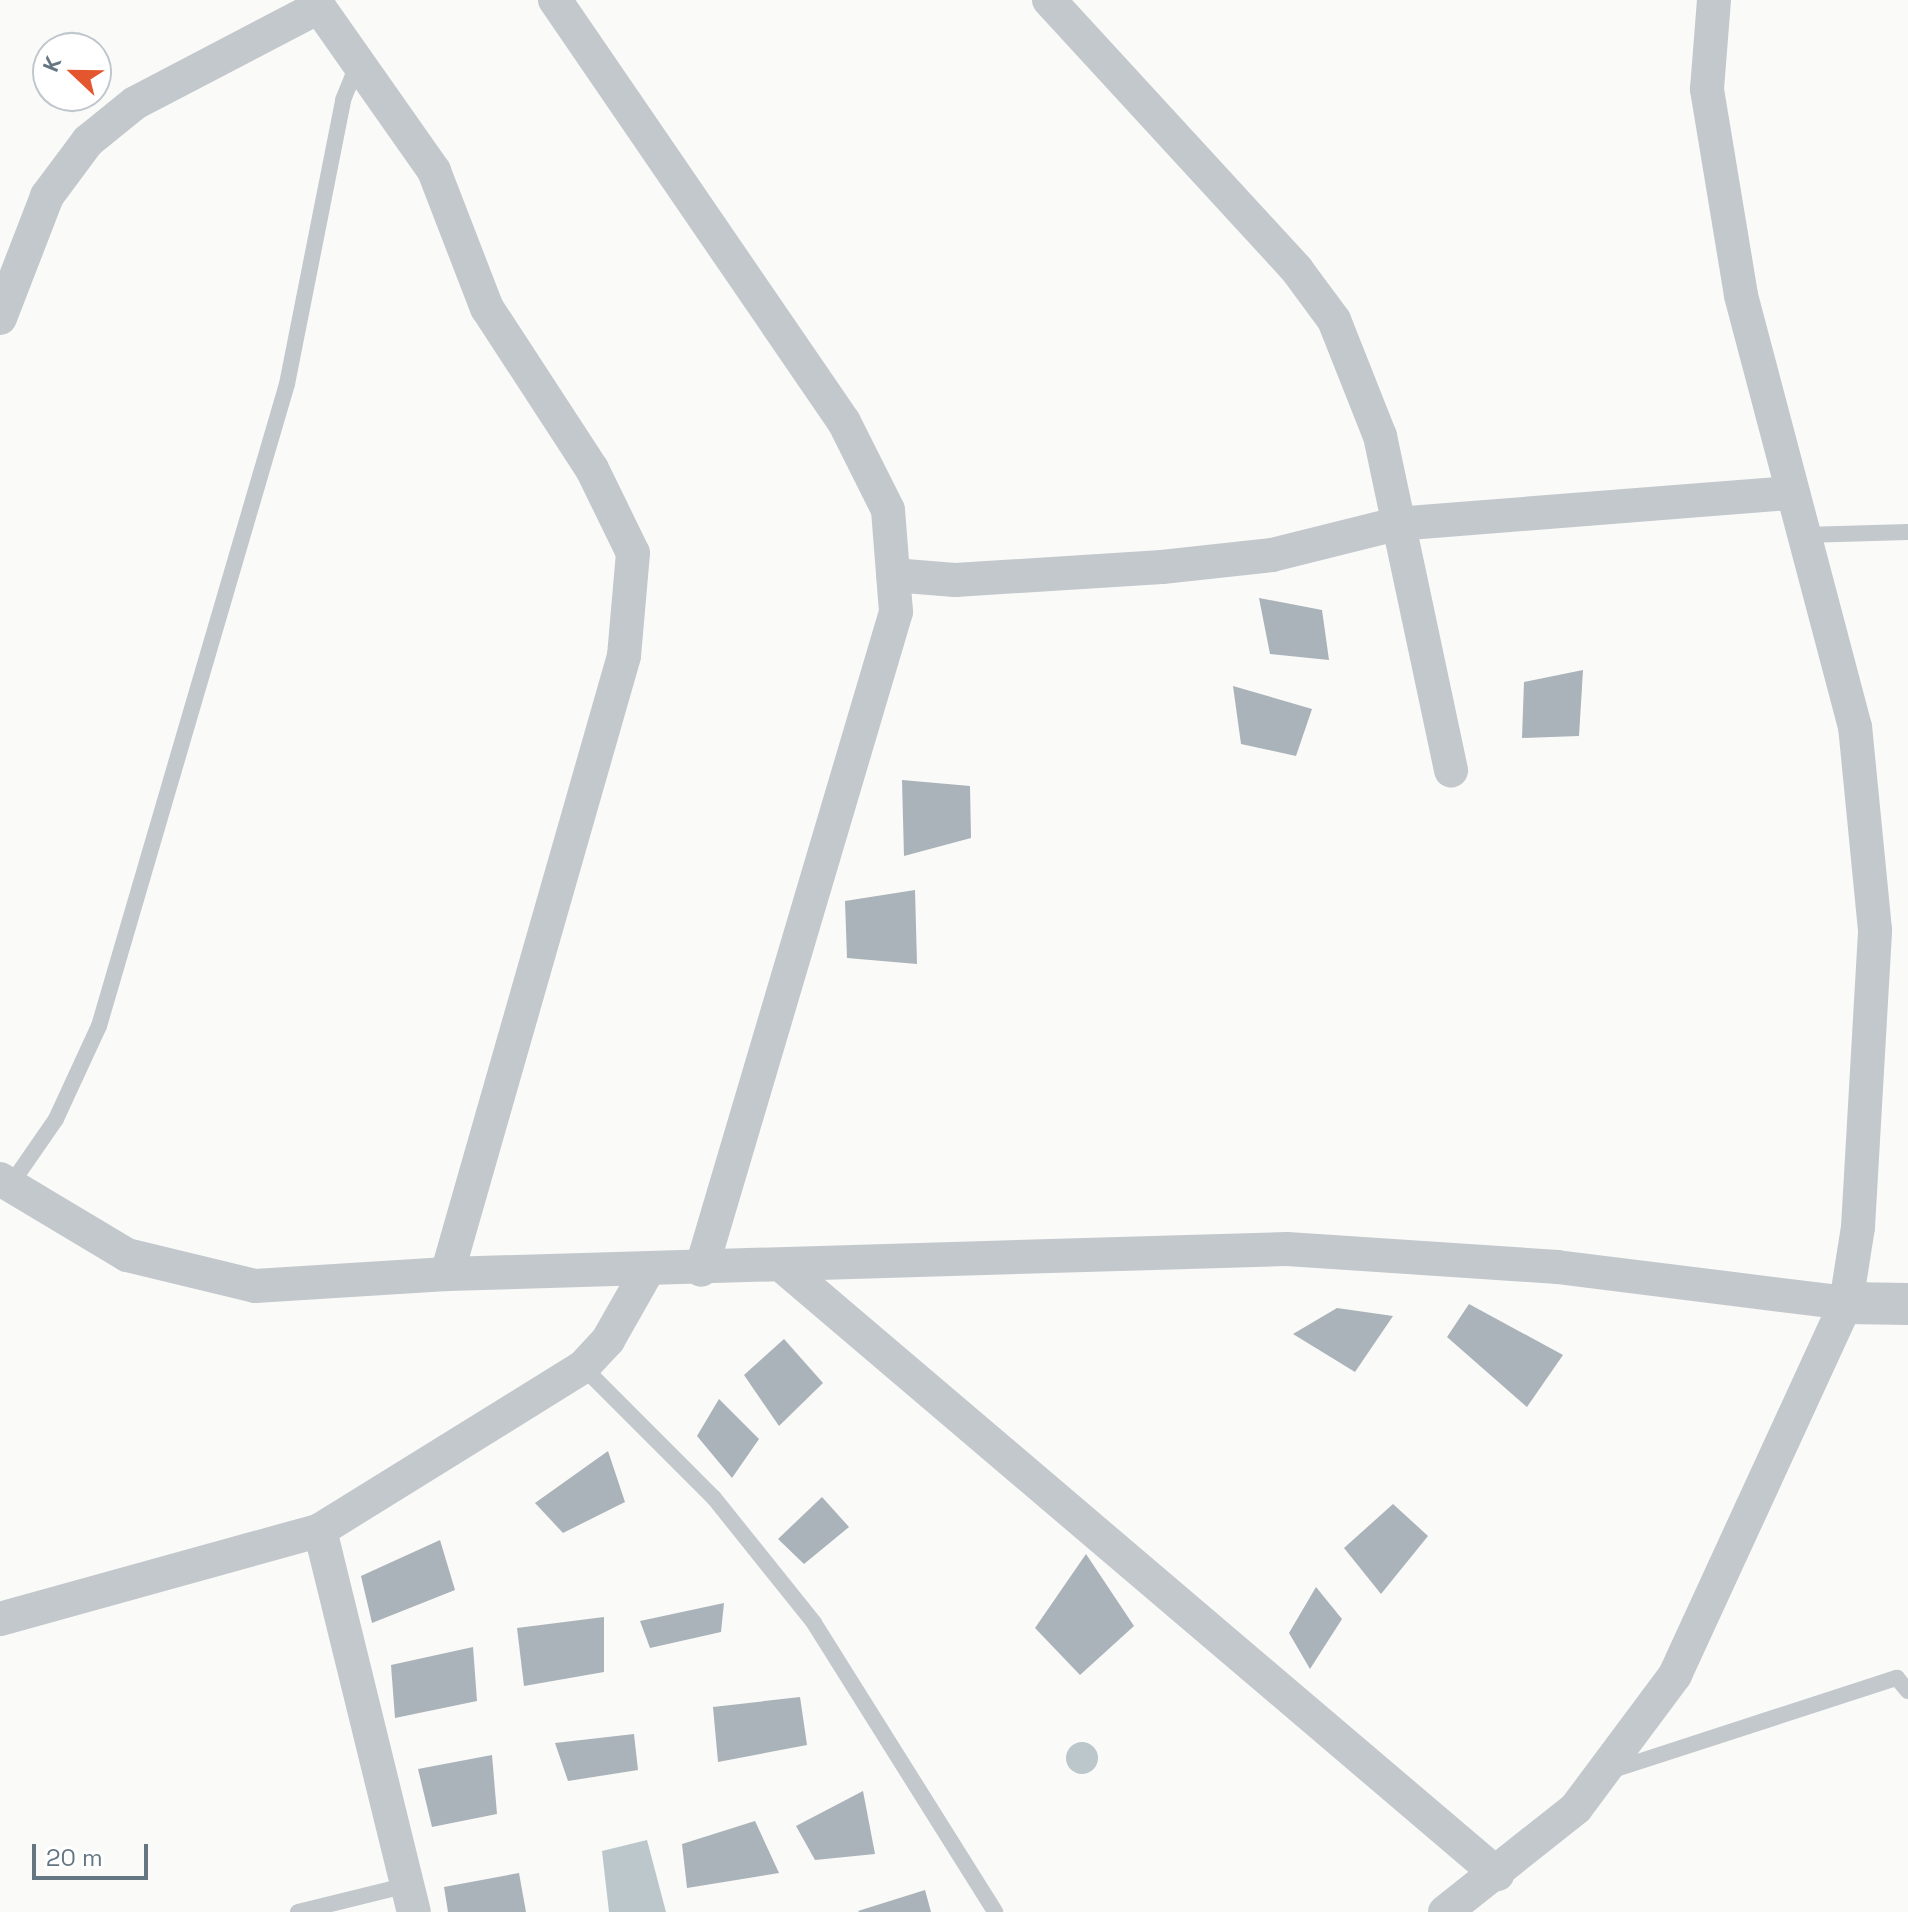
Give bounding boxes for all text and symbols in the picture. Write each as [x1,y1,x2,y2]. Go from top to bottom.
north arrow [32,32,112,112]
text: K [36,52,67,75]
scale bar [36,1828,152,1878]
text: 20 m [46,1842,103,1873]

